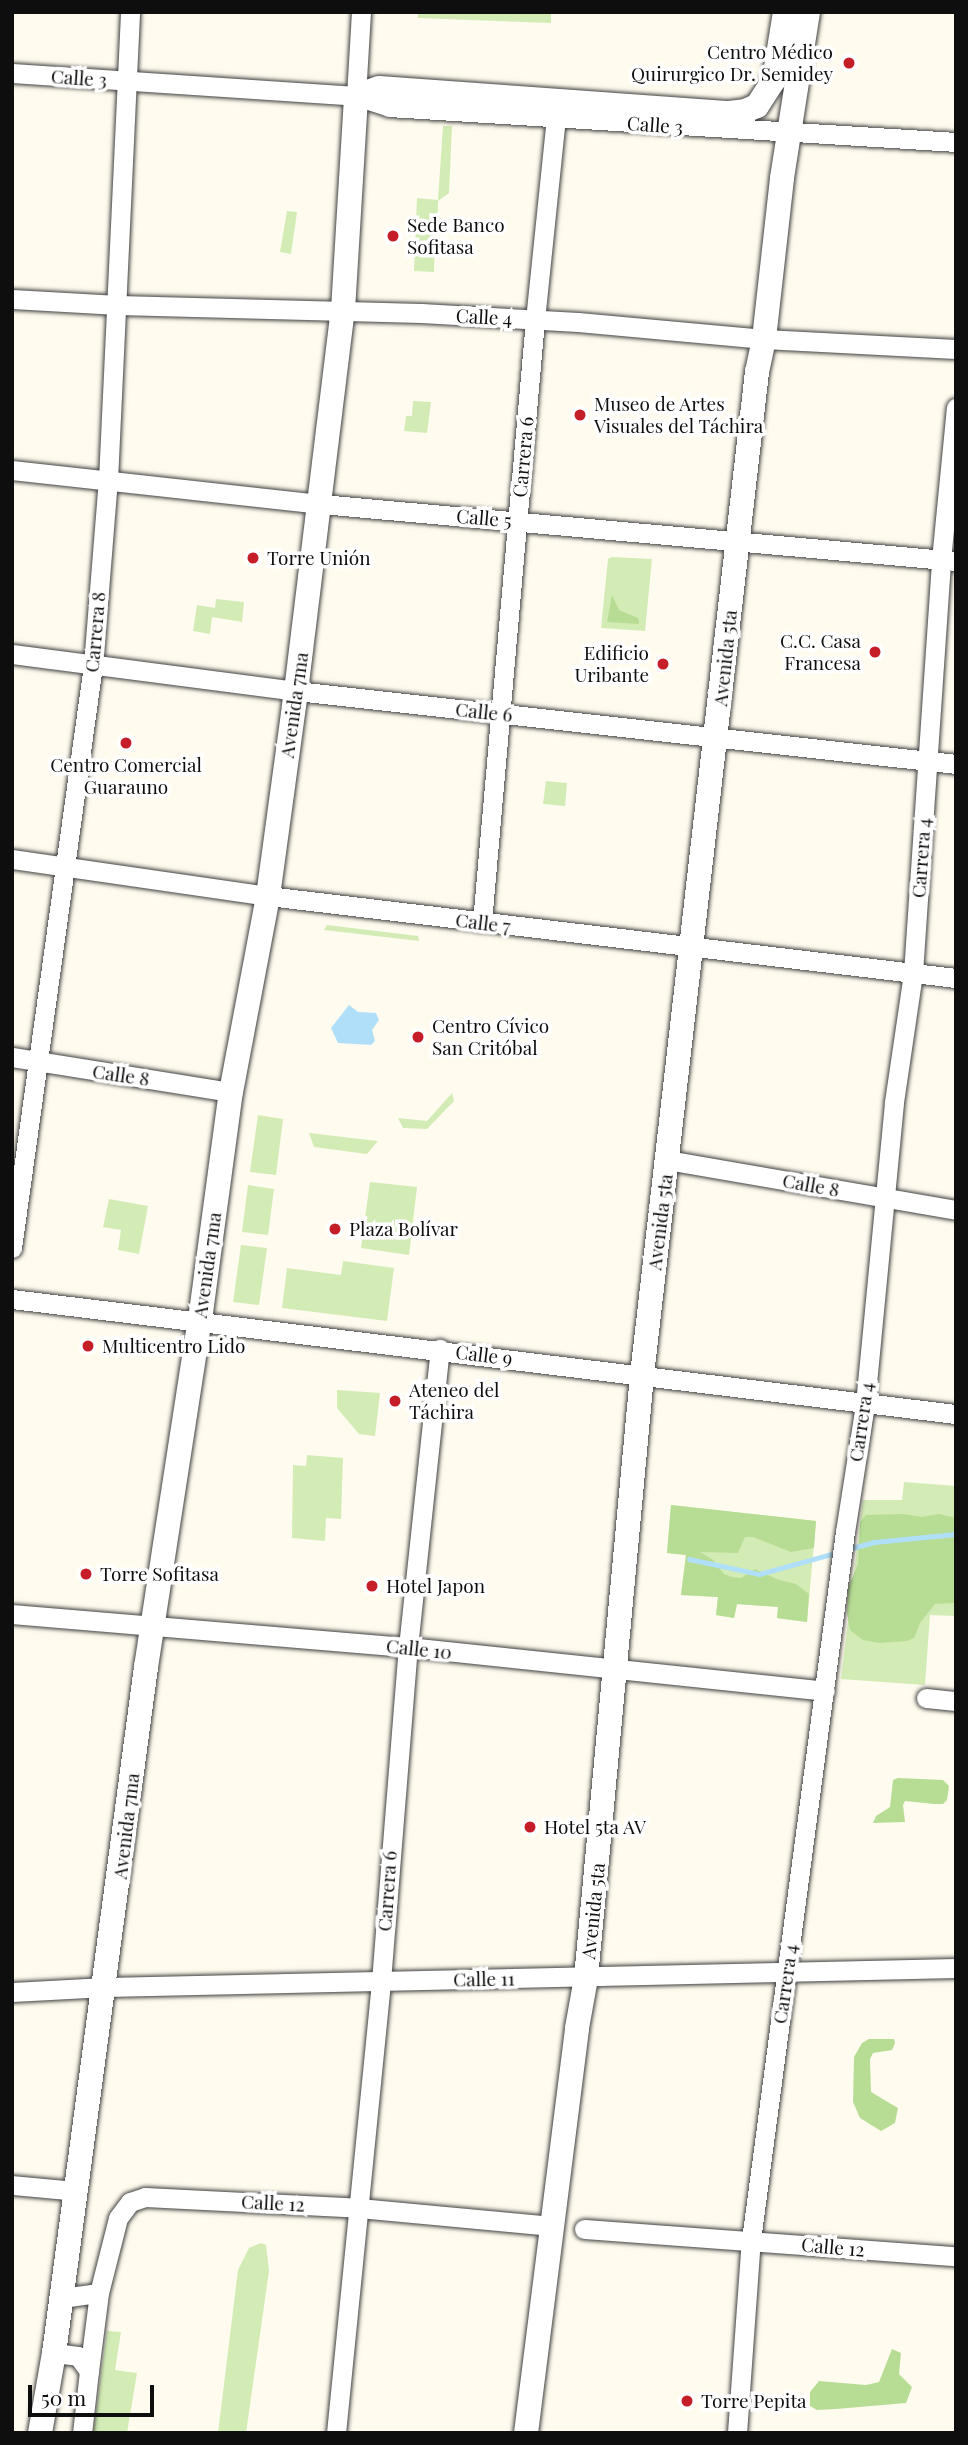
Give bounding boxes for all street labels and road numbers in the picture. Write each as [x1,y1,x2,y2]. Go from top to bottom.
street label: Calle 3 [50,65,108,91]
street label: Calle 3 [626,112,684,138]
street label: Calle 4 [455,304,513,330]
street label: Carrera 6 [508,416,538,498]
street label: Calle 5 [455,504,513,532]
street label: Carrera 8 [80,591,110,673]
street label: Avenida 5ta [709,609,741,707]
street label: Avenida 7ma [275,650,313,760]
street label: Calle 6 [454,698,514,726]
street label: Carrera 4 [907,817,935,899]
street label: Calle 7 [454,908,512,938]
street label: Calle 8 [91,1060,151,1090]
street label: Calle 8 [781,1169,841,1201]
street label: Avenida 5ta [643,1173,677,1271]
street label: Avenida 7ma [188,1210,226,1320]
street label: Calle 9 [454,1340,514,1370]
street label: Carrera 4 [844,1380,878,1464]
street label: Calle 10 [385,1634,453,1664]
street label: Avenida 7ma [108,1772,144,1880]
street label: Carrera 6 [373,1850,401,1932]
street label: Avenida 5ta [577,1862,609,1960]
street label: Carrera 4 [768,1942,802,2026]
street label: Calle 11 [453,1967,515,1991]
street label: Calle 12 [241,2190,305,2216]
street label: Calle 12 [800,2233,866,2261]

